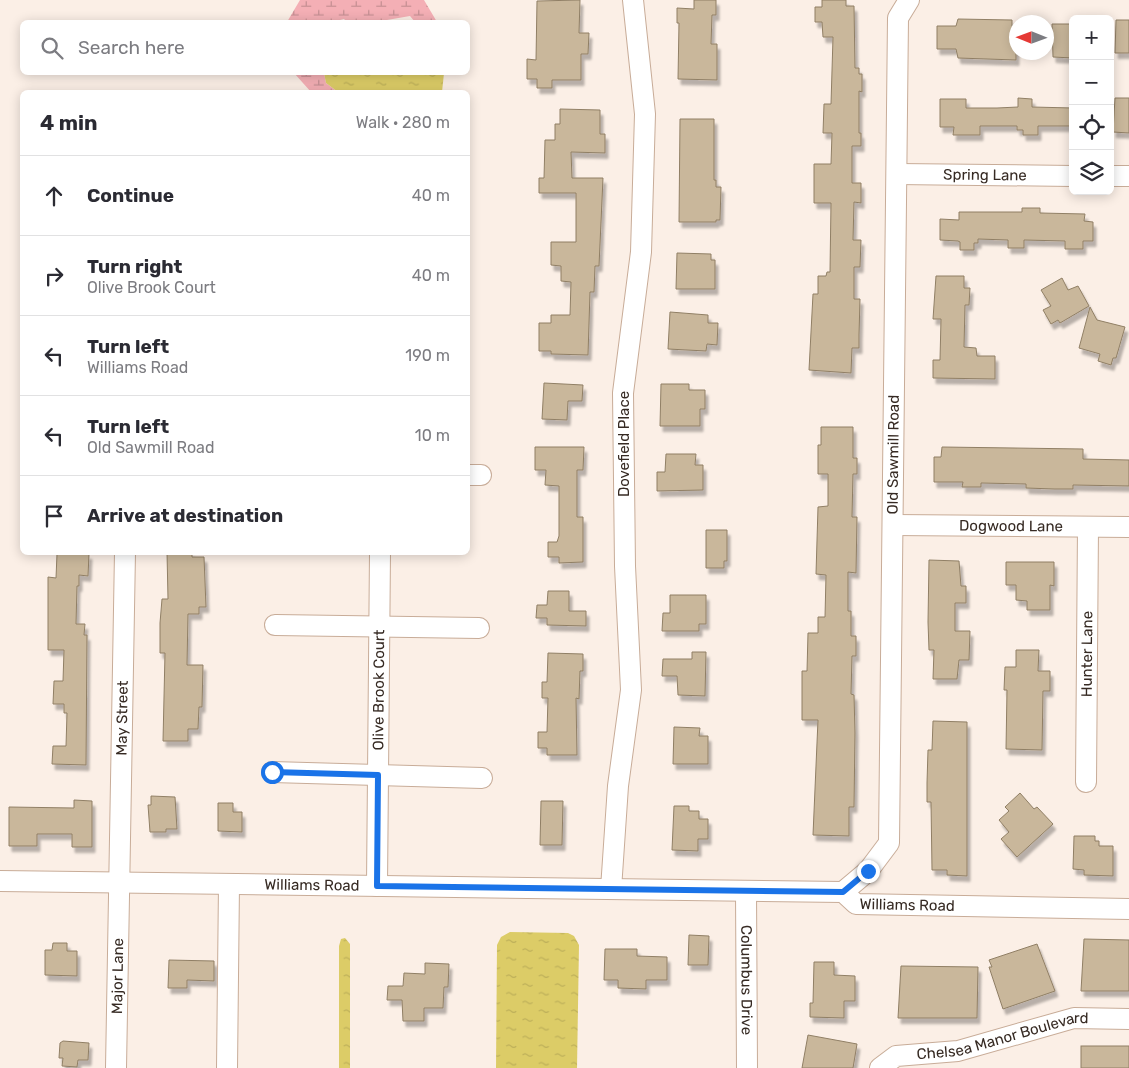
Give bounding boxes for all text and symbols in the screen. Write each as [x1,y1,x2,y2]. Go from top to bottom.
north arrow [1009,15,1054,60]
map controls [1069,15,1114,195]
button: + [1069,15,1114,60]
search box [20,20,470,75]
icon: search [38,34,66,62]
text: Search here [78,36,185,59]
button: − [1069,60,1114,105]
button: locate [1069,105,1114,150]
text: 4 min [40,110,98,135]
text: Walk · 280 m [356,113,450,132]
button: layers [1069,150,1114,195]
street label: Spring Lane [943,166,1027,184]
icon: ahead [40,182,68,210]
text: Continue [87,184,174,207]
text: 40 m [412,186,450,205]
text: Turn right [87,255,182,278]
icon: right [40,262,68,290]
text: 40 m [412,266,450,285]
text: Olive Brook Court [87,278,216,297]
text: Turn left [87,335,169,358]
icon: left [40,342,68,370]
text: 190 m [405,346,450,365]
text: Williams Road [87,358,188,377]
street label: Dovefield Place [615,391,633,497]
street label: Old Sawmill Road [884,395,903,515]
text: Turn left [87,415,169,438]
icon: left [40,422,68,450]
text: 10 m [415,426,450,445]
text: Old Sawmill Road [87,438,214,457]
icon: arrive [40,502,68,530]
text: Arrive at destination [87,504,283,527]
street label: Dogwood Lane [959,517,1063,535]
street label: Hunter Lane [1078,611,1096,697]
street label: Olive Brook Court [369,629,388,751]
street label: May Street [112,680,132,756]
route start [261,761,284,784]
route end [857,860,880,883]
street label: Williams Road [264,875,360,895]
street label: Williams Road [859,895,955,915]
street label: Columbus Drive [737,925,756,1035]
street label: Major Lane [108,938,127,1014]
street label: Chelsea Manor Boulevard [916,1009,1089,1063]

